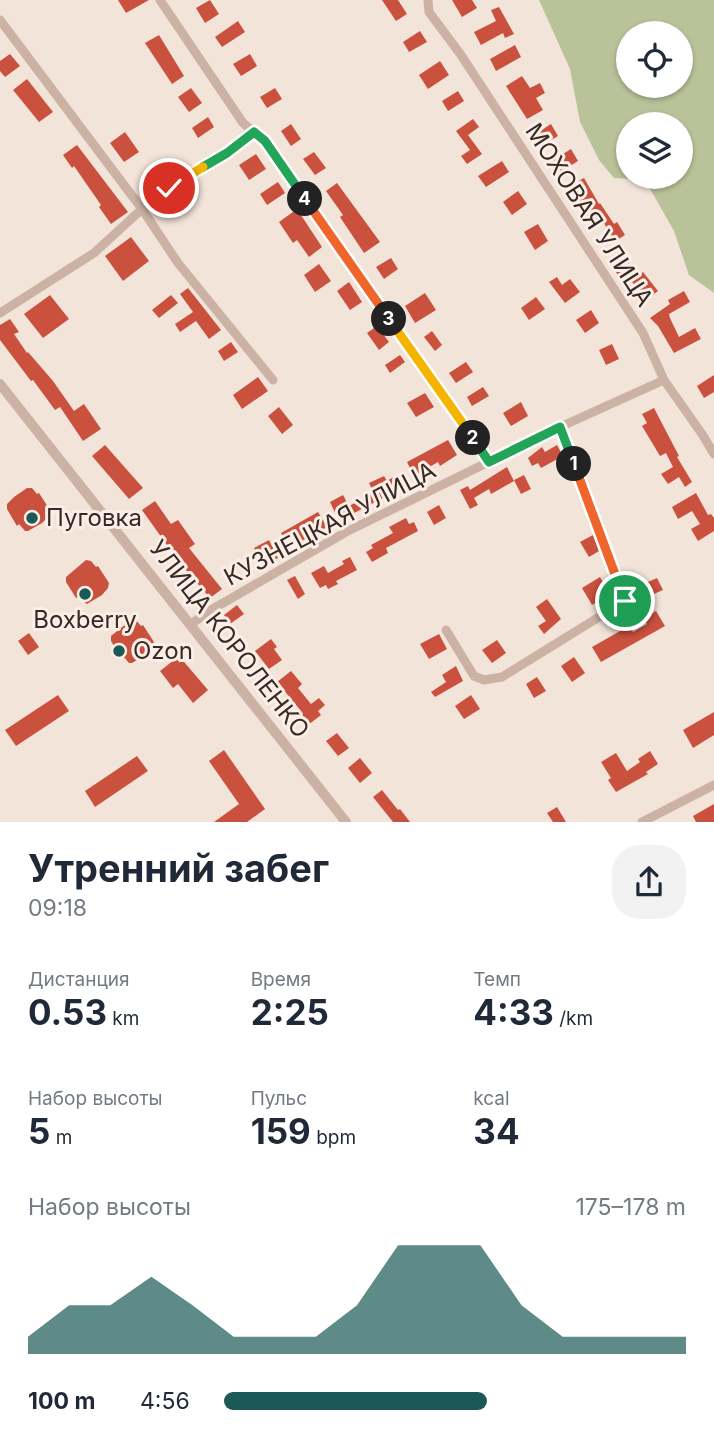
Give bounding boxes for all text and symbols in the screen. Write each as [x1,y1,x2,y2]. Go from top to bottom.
map controls [616,21,693,189]
button: locate [616,21,693,98]
button: layers [616,112,693,189]
street label: МОХОВАЯ УЛИЦА [519,118,659,312]
pin [139,158,199,218]
icon: check [150,169,188,207]
pin: 4 [288,182,322,216]
text: 4 [298,187,311,210]
pin: 3 [372,302,406,336]
text: 3 [382,307,395,330]
pin: 2 [456,420,490,456]
text: 2 [467,426,478,449]
pin: 1 [556,447,592,482]
text: 1 [569,452,578,475]
street label: КУЗНЕЦКАЯ УЛИЦА [219,455,441,592]
place label: Пуговка [46,503,142,532]
marker: Пуговка [24,510,40,526]
street label: УЛИЦА КОРОЛЕНКО [143,534,316,743]
pin [595,571,655,631]
icon: arrive [606,582,644,620]
marker: Boxberry [77,586,93,602]
place label: Boxberry [33,605,137,634]
place label: Ozon [133,636,193,665]
marker: Ozon [111,643,127,659]
text: Утренний забег [28,845,329,891]
button: share [612,845,686,919]
text: 09:18 [28,894,87,922]
text: Дистанция [28,968,130,991]
text: Время [251,968,311,991]
text: Темп [473,968,521,991]
text: 0.53 [28,991,107,1033]
text: 2:25 [251,991,329,1033]
text: 4:33 [473,991,554,1033]
text: km [107,1007,139,1030]
text: /km [554,1007,593,1030]
text: Набор высоты [28,1087,163,1110]
text: Пульс [251,1087,307,1110]
text: kcal [473,1087,510,1110]
text: 5 [28,1110,50,1152]
text: 159 [251,1110,311,1152]
text: 34 [473,1110,520,1152]
text: m [50,1126,72,1149]
text: bpm [311,1126,356,1149]
text: Набор высоты [28,1193,191,1221]
text: 175–178 m [575,1193,686,1221]
text: 100 m [28,1387,95,1415]
text: 4:56 [140,1387,190,1415]

